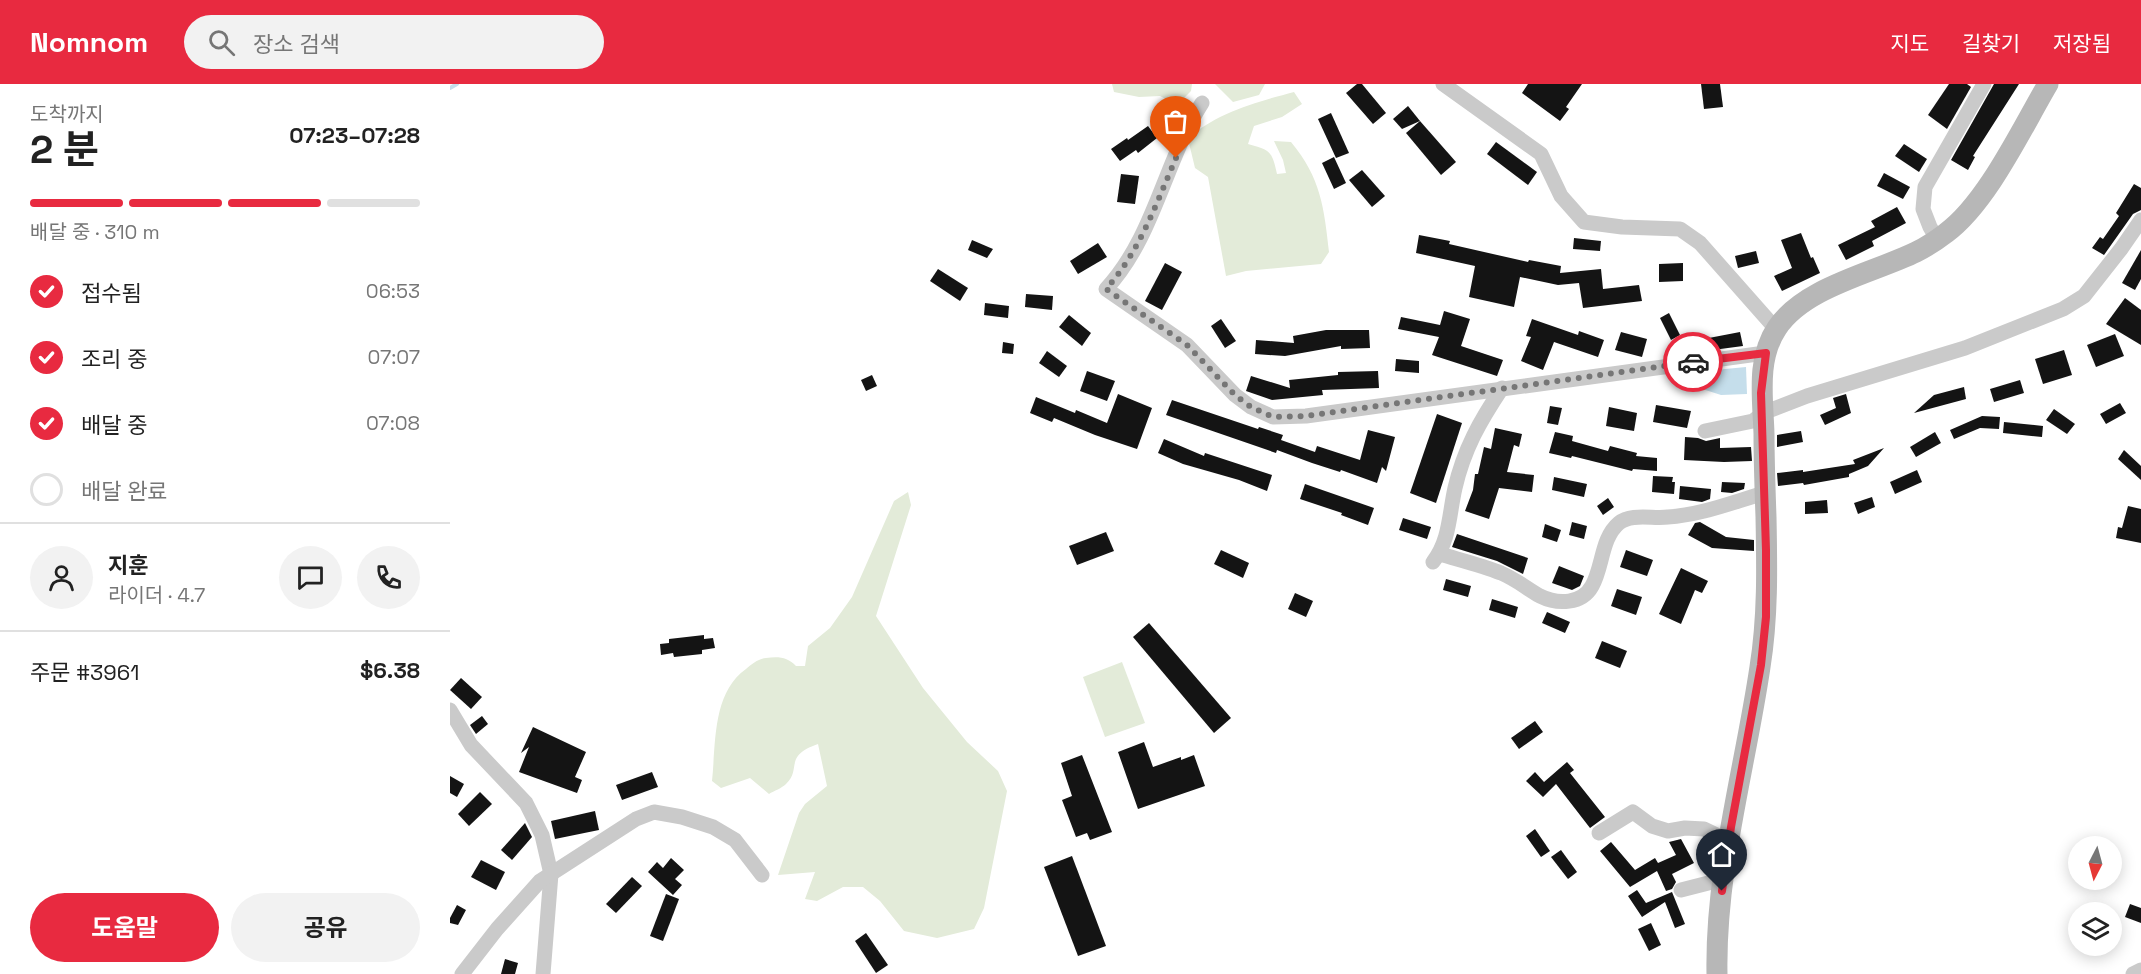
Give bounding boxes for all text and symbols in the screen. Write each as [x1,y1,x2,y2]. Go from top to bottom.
search box [184,15,604,69]
text: Nomnom [30,24,148,60]
icon: search [205,26,238,59]
text: 장소 검색 [253,30,340,58]
text: 지도 [1890,30,1929,57]
text: 길찾기 [1962,30,2020,57]
text: 저장됨 [2053,30,2111,57]
pin [1150,96,1201,158]
text: 도착까지 [30,101,104,127]
icon: bag [1159,105,1192,138]
text: 07:23–07:28 [289,121,420,149]
text: 2 분 [30,125,99,174]
text: 배달 중 · 310 m [30,219,160,245]
icon: check [30,275,63,308]
text: 06:53 [366,278,420,304]
text: 접수됨 [81,279,142,307]
courier [1663,332,1723,392]
icon: check [30,341,63,374]
text: 07:07 [367,344,420,370]
text: 조리 중 [81,345,147,373]
icon: car [1677,346,1710,379]
icon: check [30,407,63,440]
text: 07:08 [366,410,420,436]
text: 배달 중 [81,411,147,439]
text: 배달 완료 [81,477,168,505]
button: person [30,546,93,609]
button: chat [279,546,342,609]
button: phone [357,546,420,609]
text: 지훈 [108,551,148,579]
text: 라이더 · 4.7 [108,582,205,608]
text: $6.38 [360,656,420,684]
text: 주문 #3961 [30,658,139,686]
pin [1696,829,1747,891]
north arrow [2068,836,2122,890]
map controls [2068,836,2122,956]
icon: home [1705,838,1738,871]
button: 도움말 [30,893,219,962]
button: 공유 [231,893,420,962]
button: layers [2068,902,2122,956]

